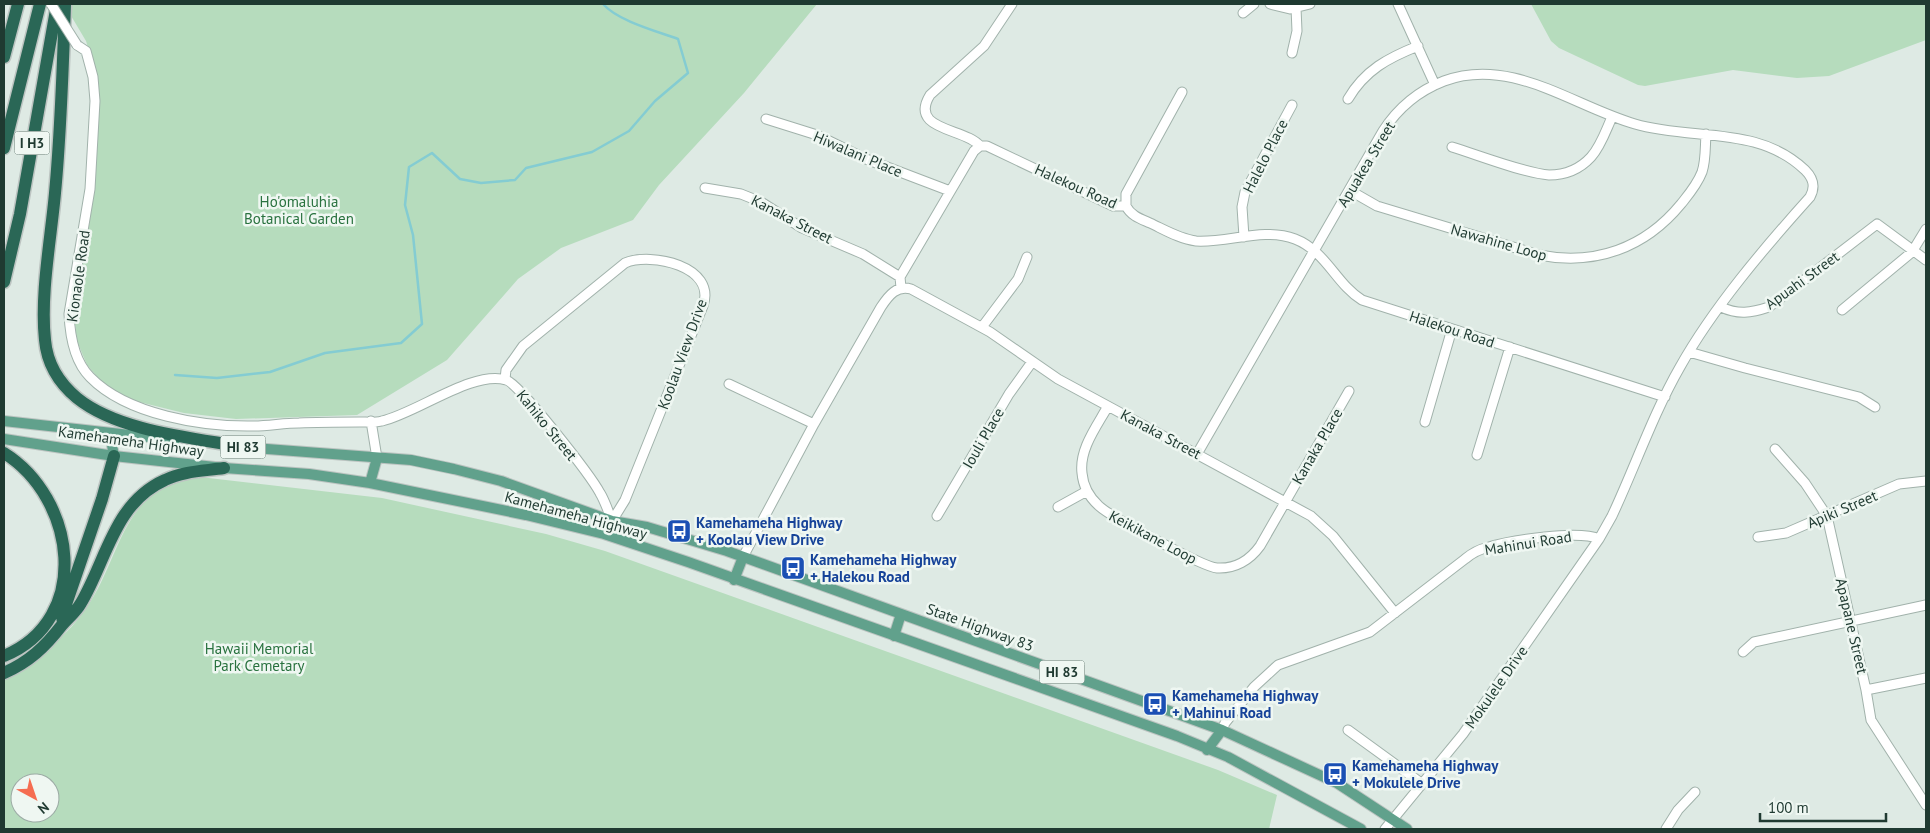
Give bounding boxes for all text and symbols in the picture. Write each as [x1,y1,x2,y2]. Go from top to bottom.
street label: Halelo Place [1238,116,1292,196]
street label: Apuakea Street [1333,118,1399,210]
street label: Hiwalani Place [811,127,905,181]
road number: I H3 [15,132,50,154]
street label: Halekou Road [1032,159,1120,213]
street label: Kanaka Street [748,190,836,248]
park label: Ho'omaluhia Botanical Garden [244,192,354,228]
street label: Nawahine Loop [1449,219,1549,265]
street label: Kionaole Road [62,229,94,323]
street label: Apuahi Street [1761,247,1843,313]
street label: Koolau View Drive [653,296,711,412]
street label: Halekou Road [1407,306,1497,352]
street label: Kahiko Street [513,386,581,464]
street label: Iouli Place [958,404,1008,472]
street label: Kanaka Street [1117,405,1205,463]
street label: Kanaka Place [1288,405,1346,487]
street label: Kamehameha Highway [57,421,205,461]
road number: HI 83 [220,436,266,458]
street label: Apiki Street [1804,486,1880,532]
street label: Kamehameha Highway [503,487,649,543]
street label: Keikikane Loop [1106,506,1200,568]
place label: Kamehameha Highway + Koolau View Drive [696,513,843,549]
bus stop icon: Kamehameha Highway + Koolau View Drive [666,518,692,544]
street label: Mahinui Road [1483,527,1573,559]
place label: Kamehameha Highway + Halekou Road [810,550,957,586]
bus stop icon: Kamehameha Highway + Halekou Road [780,555,806,581]
street label: Apapane Street [1832,576,1872,676]
street label: State Highway 83 [924,599,1036,655]
park label: Hawaii Memorial Park Cemetary [205,639,314,675]
street label: Mokulele Drive [1460,642,1532,732]
road number: HI 83 [1040,660,1084,684]
place label: Kamehameha Highway + Mahinui Road [1172,686,1319,722]
bus stop icon: Kamehameha Highway + Mahinui Road [1142,691,1168,717]
place label: Kamehameha Highway + Mokulele Drive [1352,756,1499,792]
bus stop icon: Kamehameha Highway + Mokulele Drive [1322,761,1348,787]
north arrow [10,773,60,823]
scale bar [1760,790,1886,822]
text: N [34,798,53,818]
text: 100 m [1768,798,1809,817]

